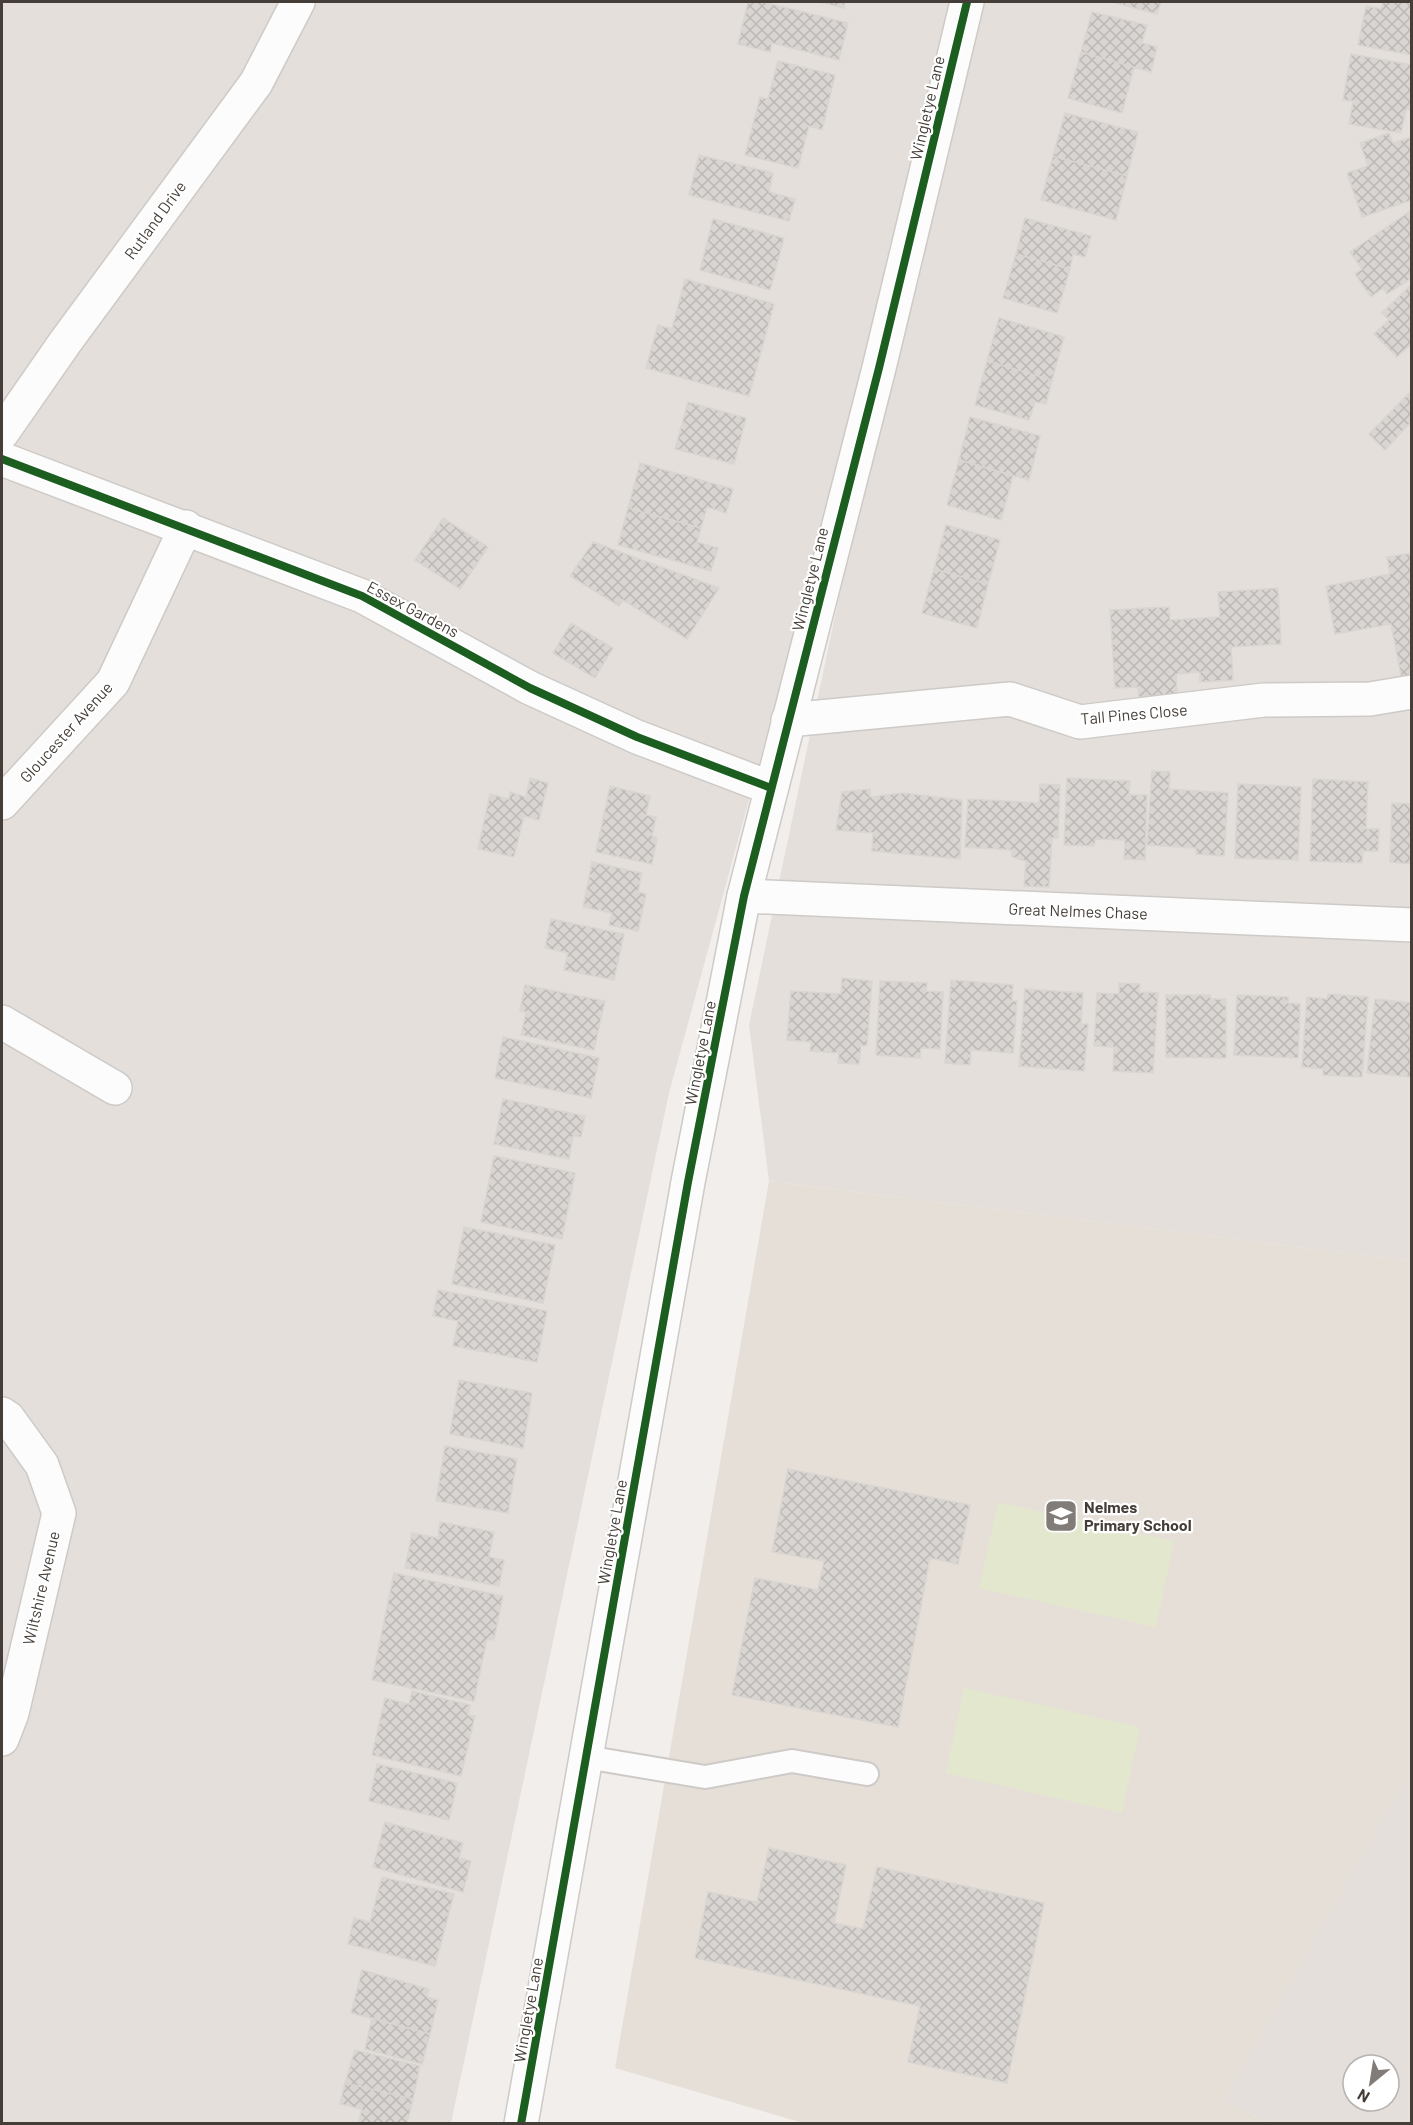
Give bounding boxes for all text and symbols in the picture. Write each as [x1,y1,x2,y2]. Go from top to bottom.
street label: Wingletye Lane [905,54,948,162]
street label: Rutland Drive [120,177,189,263]
street label: Wingletye Lane [787,525,832,633]
street label: Essex Gardens [364,576,462,641]
street label: Gloucester Avenue [15,677,116,786]
street label: Tall Pines Close [1080,699,1188,728]
street label: Great Nelmes Chase [1008,899,1148,922]
street label: Wingletye Lane [680,999,719,1107]
street label: Wingletye Lane [593,1478,630,1586]
place label: Nelmes Primary School [1084,1497,1192,1534]
school or university icon: Nelmes Primary School [1043,1498,1079,1534]
street label: Wiltshire Avenue [18,1529,63,1647]
street label: Wingletye Lane [509,1956,546,2064]
north arrow [1341,2053,1401,2113]
text: N [1354,2086,1373,2107]

